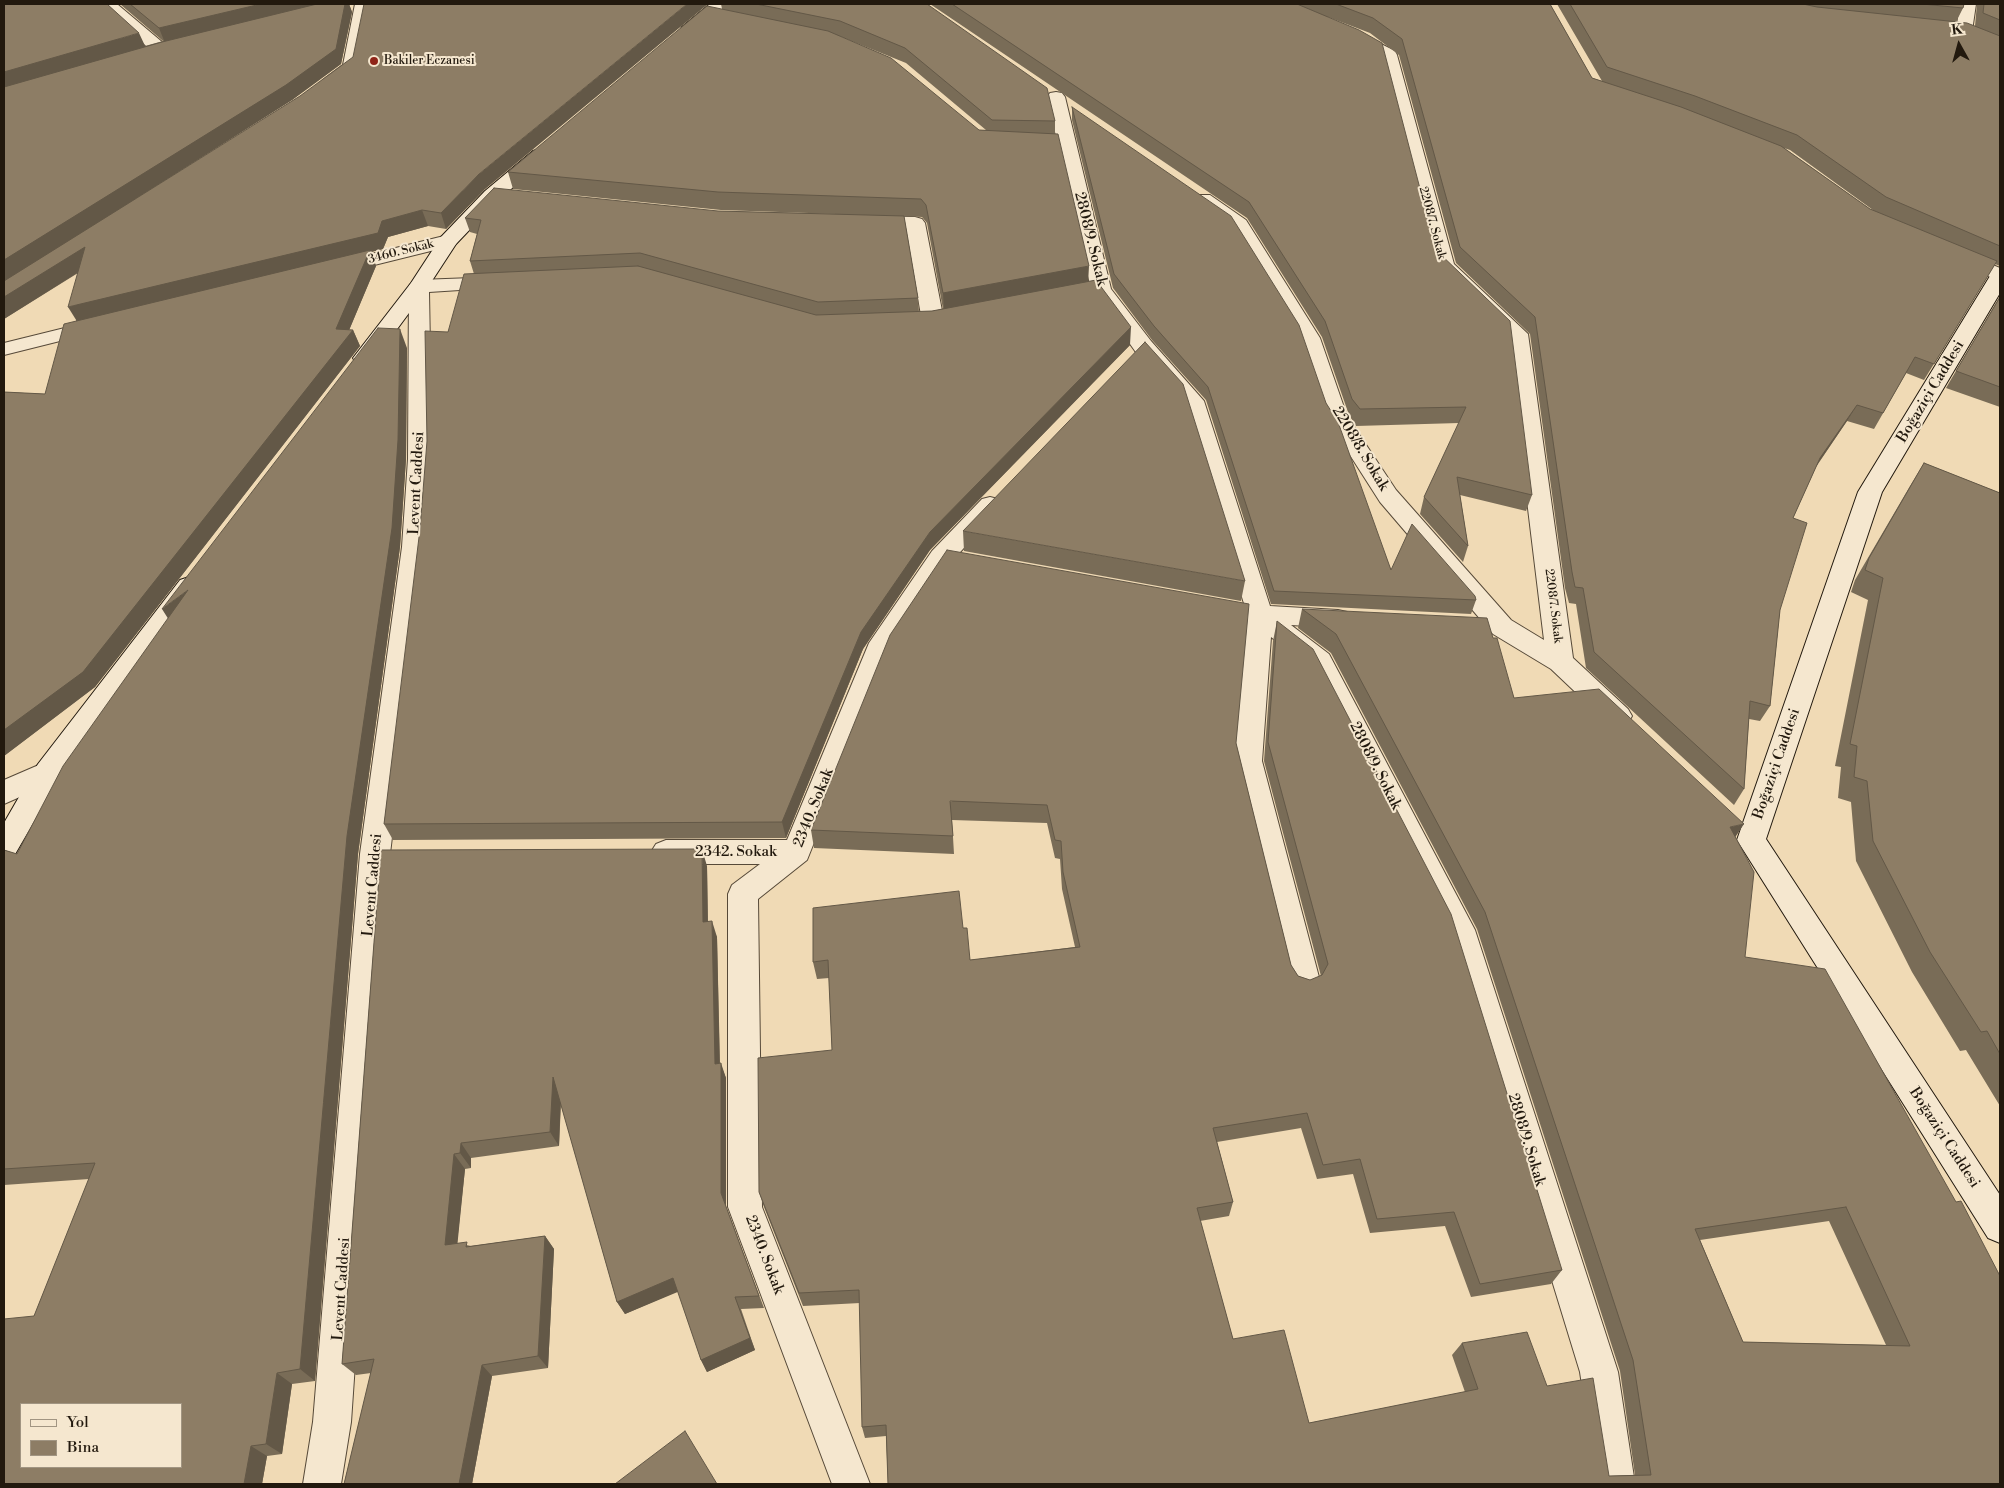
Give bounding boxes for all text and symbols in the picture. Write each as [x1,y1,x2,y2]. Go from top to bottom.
north arrow [1934,20,1984,70]
text: K [1950,20,1964,40]
place label: Bakiler Eczanesi [384,54,475,68]
marker: Bakiler Eczanesi [368,55,380,67]
street label: 2208/7. Sokak [1415,185,1449,261]
street label: 2808/9. Sokak [1070,190,1110,288]
street label: 3460. Sokak [367,237,435,267]
street label: Boğaziçi Caddesi [1893,338,1969,446]
street label: 2208/8. Sokak [1328,403,1392,495]
street label: Levent Caddesi [405,431,429,535]
street label: 2208/7. Sokak [1541,568,1565,644]
street label: Boğaziçi Caddesi [1750,706,1804,822]
street label: 2808/9. Sokak [1345,719,1405,813]
street label: 2340. Sokak [790,766,838,850]
street label: Levent Caddesi [360,833,386,937]
street label: 2342. Sokak [695,843,777,861]
street label: Boğaziçi Caddesi [1905,1084,1983,1192]
street label: 2808/9. Sokak [1503,1091,1549,1189]
street label: 2340. Sokak [741,1213,787,1297]
street label: Levent Caddesi [329,1237,355,1341]
legend [20,1403,182,1468]
text: Yol [67,1413,89,1432]
text: Bina [67,1438,99,1457]

